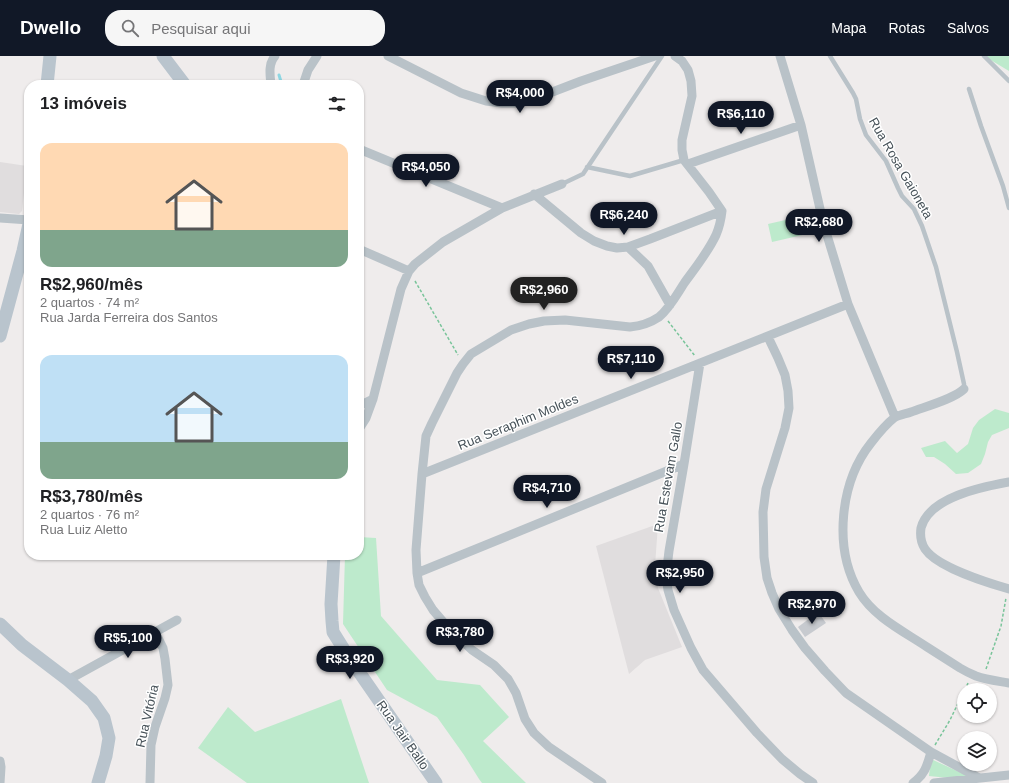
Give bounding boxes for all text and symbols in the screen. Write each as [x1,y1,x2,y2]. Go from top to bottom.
search box [105,10,385,46]
text: Dwello [20,17,81,38]
icon: search [119,17,141,39]
text: Pesquisar aqui [151,20,250,37]
text: Mapa [831,20,866,36]
text: Rotas [888,20,925,36]
text: Salvos [947,20,989,36]
pin: R$4,000 [483,80,557,114]
text: R$4,000 [495,85,545,100]
icon: filters [326,93,348,115]
text: 13 imóveis [40,94,127,113]
pin: R$6,110 [704,101,778,135]
text: R$6,110 [717,106,765,121]
street label: Rua Rosa Gaioneta [866,115,936,222]
pin: R$4,050 [389,154,463,188]
text: R$4,050 [401,159,451,174]
icon: home [158,169,230,241]
pin: R$6,240 [587,202,661,236]
text: R$6,240 [599,207,649,222]
pin: R$2,680 [782,209,856,243]
text: R$2,680 [794,214,844,229]
text: R$2,960/mês [40,275,143,294]
pin: R$2,960 [507,277,581,311]
text: R$2,960 [519,282,569,297]
text: 2 quartos · 74 m² [40,295,139,310]
text: Rua Jarda Ferreira dos Santos [40,310,218,325]
pin: R$7,110 [594,346,668,380]
text: R$7,110 [607,351,655,366]
icon: home [158,381,230,453]
street label: Rua Seraphim Moldes [456,391,581,453]
street label: Rua Estevam Gallo [651,421,685,533]
pin: R$4,710 [510,475,584,509]
text: R$4,710 [522,480,572,495]
text: R$3,780/mês [40,487,143,506]
text: 2 quartos · 76 m² [40,507,139,522]
text: Rua Luiz Aletto [40,522,127,537]
pin: R$2,950 [643,560,717,594]
text: R$2,950 [655,565,705,580]
pin: R$2,970 [775,591,849,625]
text: R$2,970 [787,596,837,611]
pin: R$3,780 [423,619,497,653]
text: R$3,780 [435,624,485,639]
pin: R$5,100 [91,625,165,659]
text: R$5,100 [103,630,153,645]
pin: R$3,920 [313,646,387,680]
text: R$3,920 [325,651,375,666]
street label: Rua Vitória [132,682,162,749]
map controls [957,683,997,771]
button: locate [957,683,997,723]
street label: Rua Jair Ballo [374,698,432,772]
button: layers [957,731,997,771]

